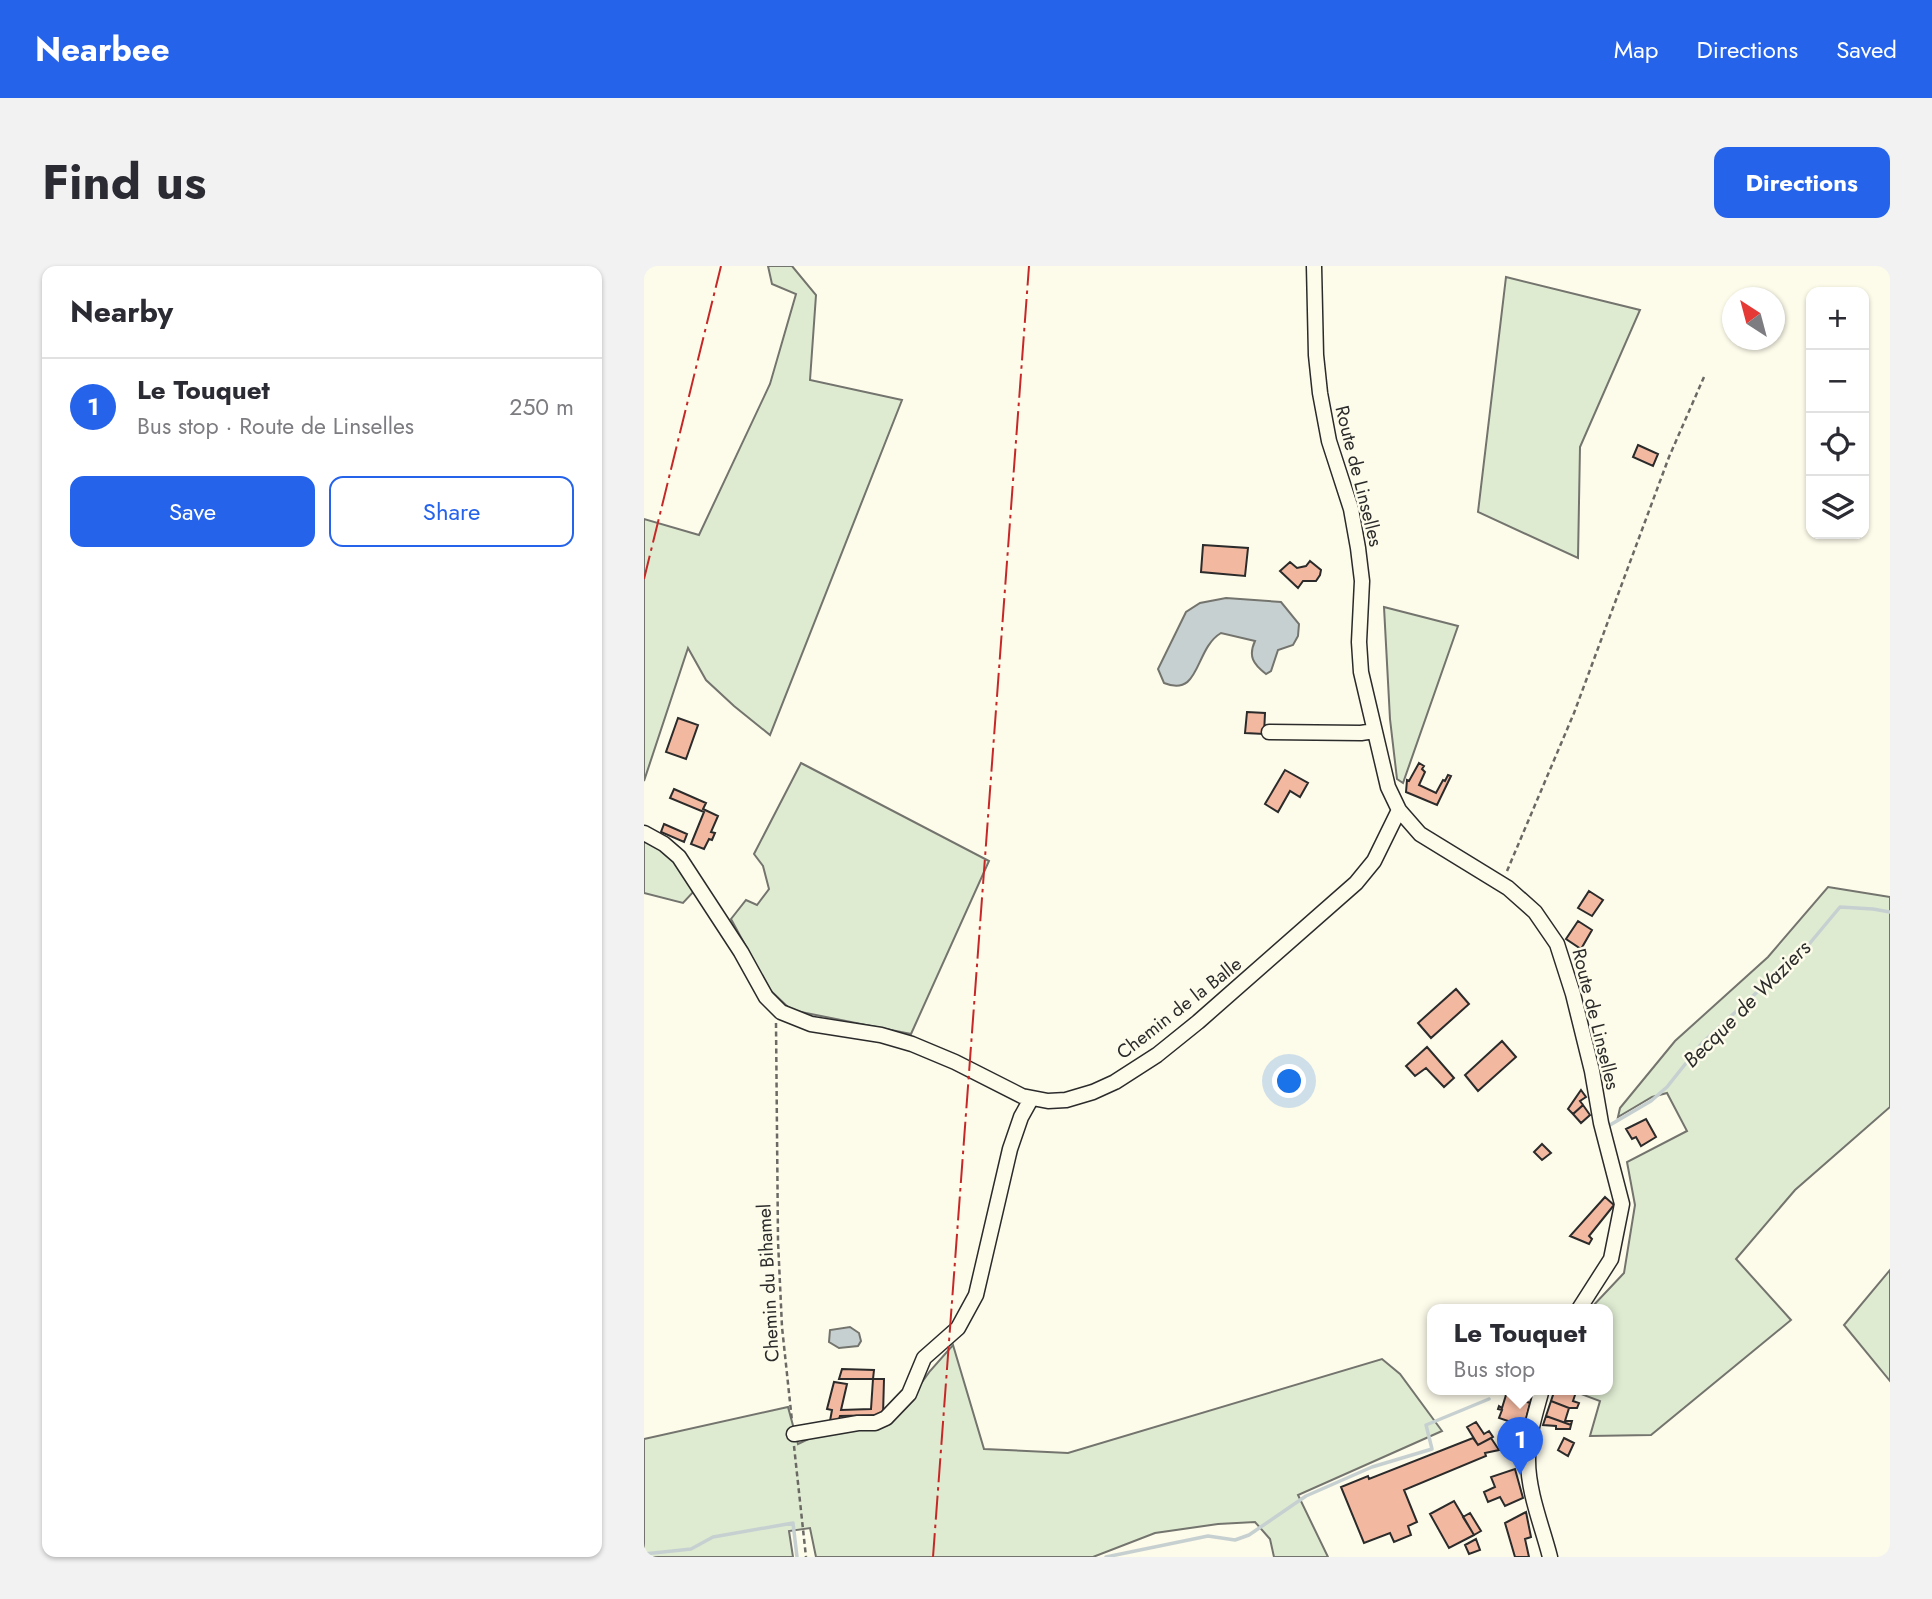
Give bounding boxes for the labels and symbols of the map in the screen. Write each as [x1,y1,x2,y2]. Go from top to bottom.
north arrow [1722,287,1785,350]
street label: Route de Linselles [1328,403,1390,550]
water label: Becque de Waziers [1677,933,1818,1074]
street label: Route de Linselles [1565,946,1627,1093]
street label: Chemin de la Balle [1111,950,1247,1065]
your location [1272,1064,1306,1098]
street label: Chemin du Bihamel [750,1203,786,1363]
pin: 1 [1497,1417,1543,1475]

